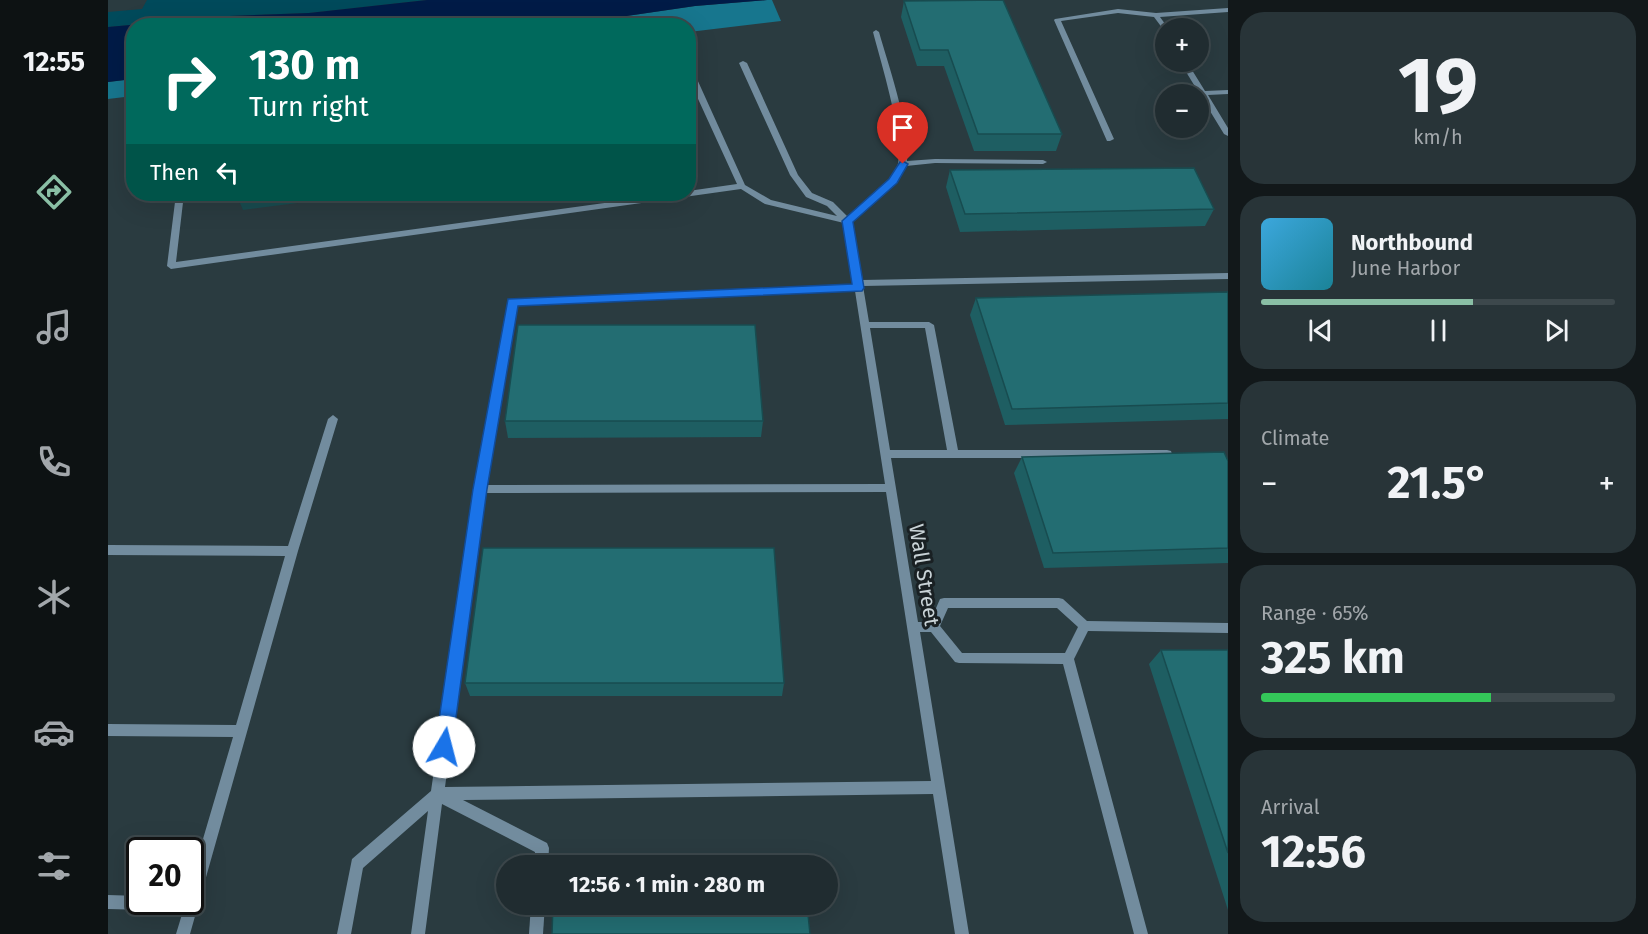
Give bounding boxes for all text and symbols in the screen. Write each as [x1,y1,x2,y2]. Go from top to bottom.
map controls [1155,18,1209,138]
button: + [1155,18,1209,72]
text: 19 [1398,39,1478,133]
text: 130 m [249,40,360,90]
icon: right [150,42,228,120]
text: 12:55 [23,46,85,78]
button: − [1155,84,1209,138]
text: Turn right [249,91,369,123]
pin [877,102,928,164]
icon: arrive [886,111,919,144]
text: km/h [1413,125,1463,149]
icon: left [211,156,244,189]
text: Then [150,159,199,186]
icon: directions [33,171,75,213]
text: Northbound [1351,229,1473,256]
text: June Harbor [1351,256,1460,280]
icon: music [33,306,75,348]
icon: previous [1304,314,1337,347]
icon: pause [1422,314,1455,347]
icon: next [1540,314,1573,347]
text: Climate [1261,426,1329,450]
icon: phone [33,441,75,483]
text: 21.5° [1387,456,1489,510]
text: − [1261,464,1278,504]
text: + [1599,464,1615,504]
street label: Wall Street [903,522,945,628]
icon: climate [33,576,75,618]
text: Range · 65% [1261,601,1369,625]
text: 325 km [1261,631,1405,685]
icon: car [33,711,75,753]
position arrow [412,715,476,779]
text: Arrival [1261,795,1320,819]
text: 12:56 [1261,825,1366,879]
speed limit sign: 20 [126,837,204,915]
icon: filters [33,845,75,887]
text: 12:56 · 1 min · 280 m [569,871,765,898]

